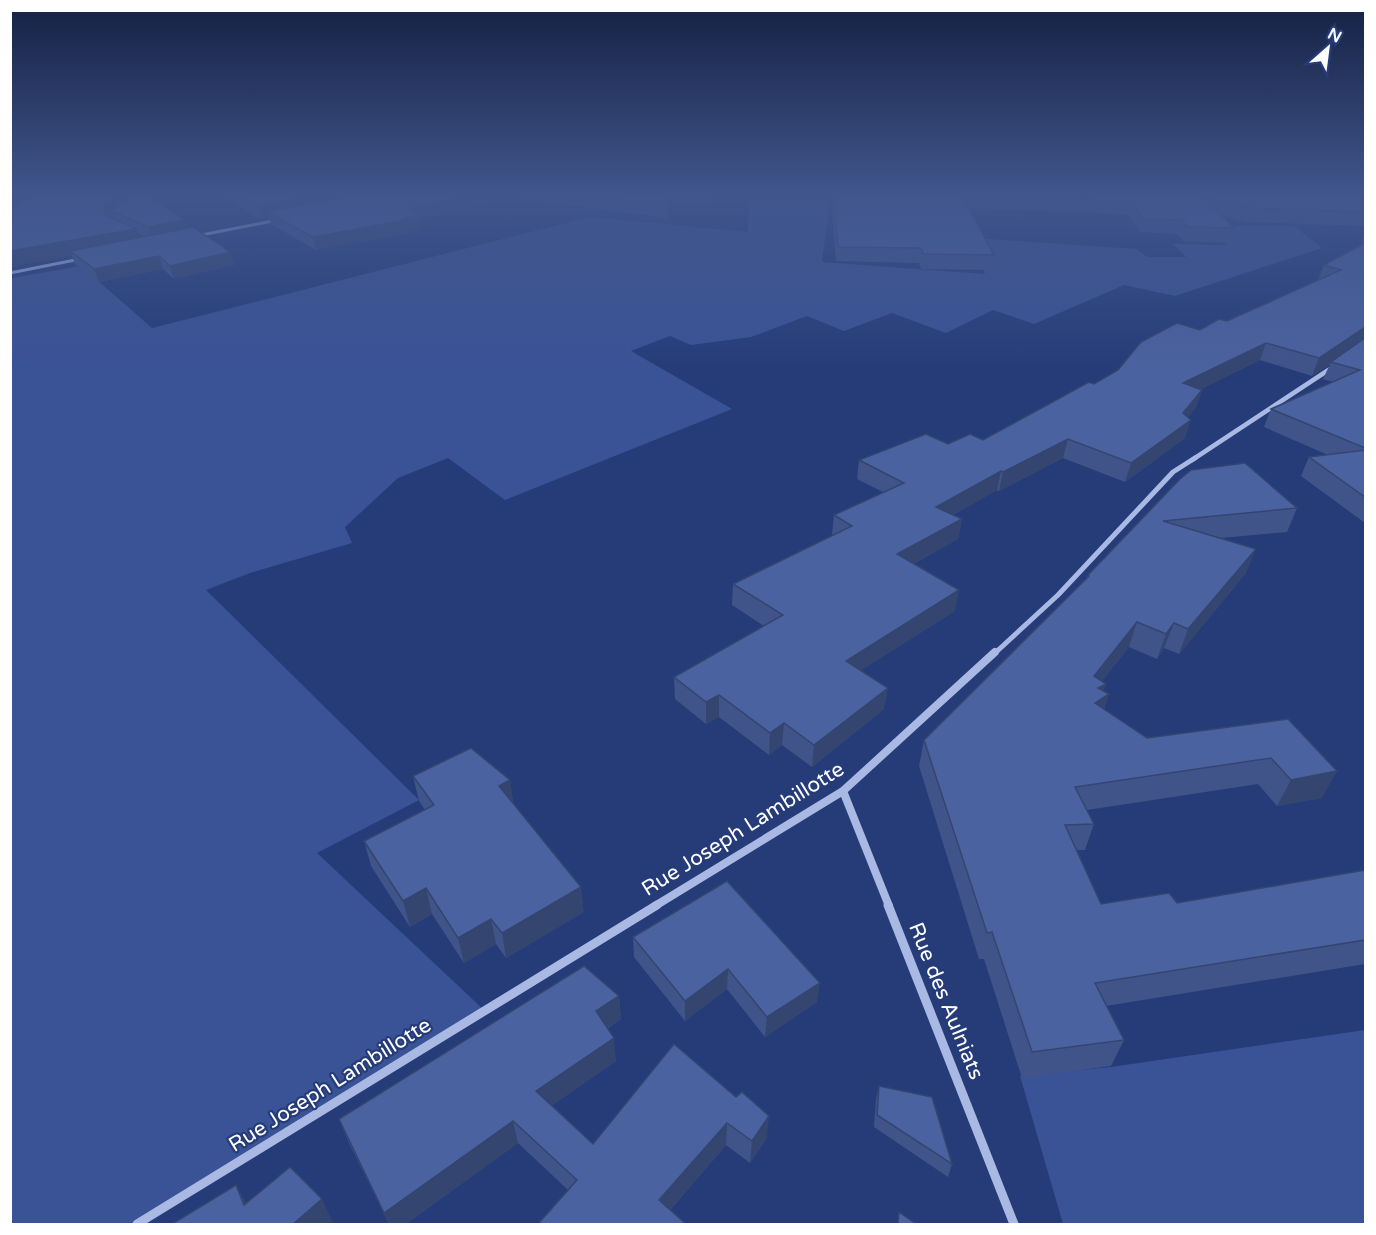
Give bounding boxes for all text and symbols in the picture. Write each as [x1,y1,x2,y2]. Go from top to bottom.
north arrow [1298,18,1358,78]
text: N [1324,24,1345,47]
street label: Rue Joseph Lambillotte [637,756,849,902]
street label: Rue des Aulniats [903,919,989,1083]
street label: Rue Joseph Lambillotte [224,1012,436,1158]

